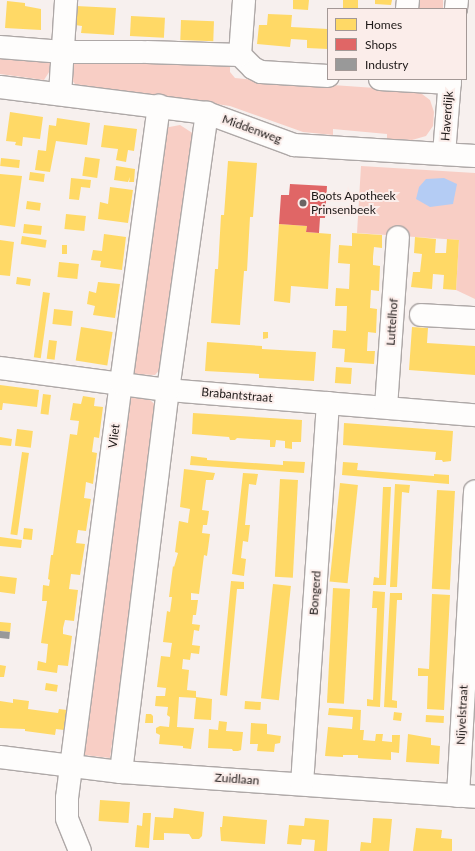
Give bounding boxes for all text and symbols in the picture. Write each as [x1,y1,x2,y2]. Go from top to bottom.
legend [327,8,467,80]
text: Homes [365,17,402,32]
text: Shops [365,37,397,52]
text: Industry [365,57,408,72]
street label: Haverdijk [438,91,456,141]
street label: Middenweg [220,112,284,146]
place label: Boots Apotheek Prinsenbeek [311,189,396,217]
marker: Boots Apotheek Prinsenbeek [298,198,308,208]
street label: Luttelhof [383,298,401,346]
street label: Brabantstraat [201,385,273,405]
street label: Vliet [105,423,123,449]
street label: Bongerd [306,570,324,616]
street label: Nijvelstraat [453,685,471,745]
street label: Zuidlaan [214,770,260,788]

